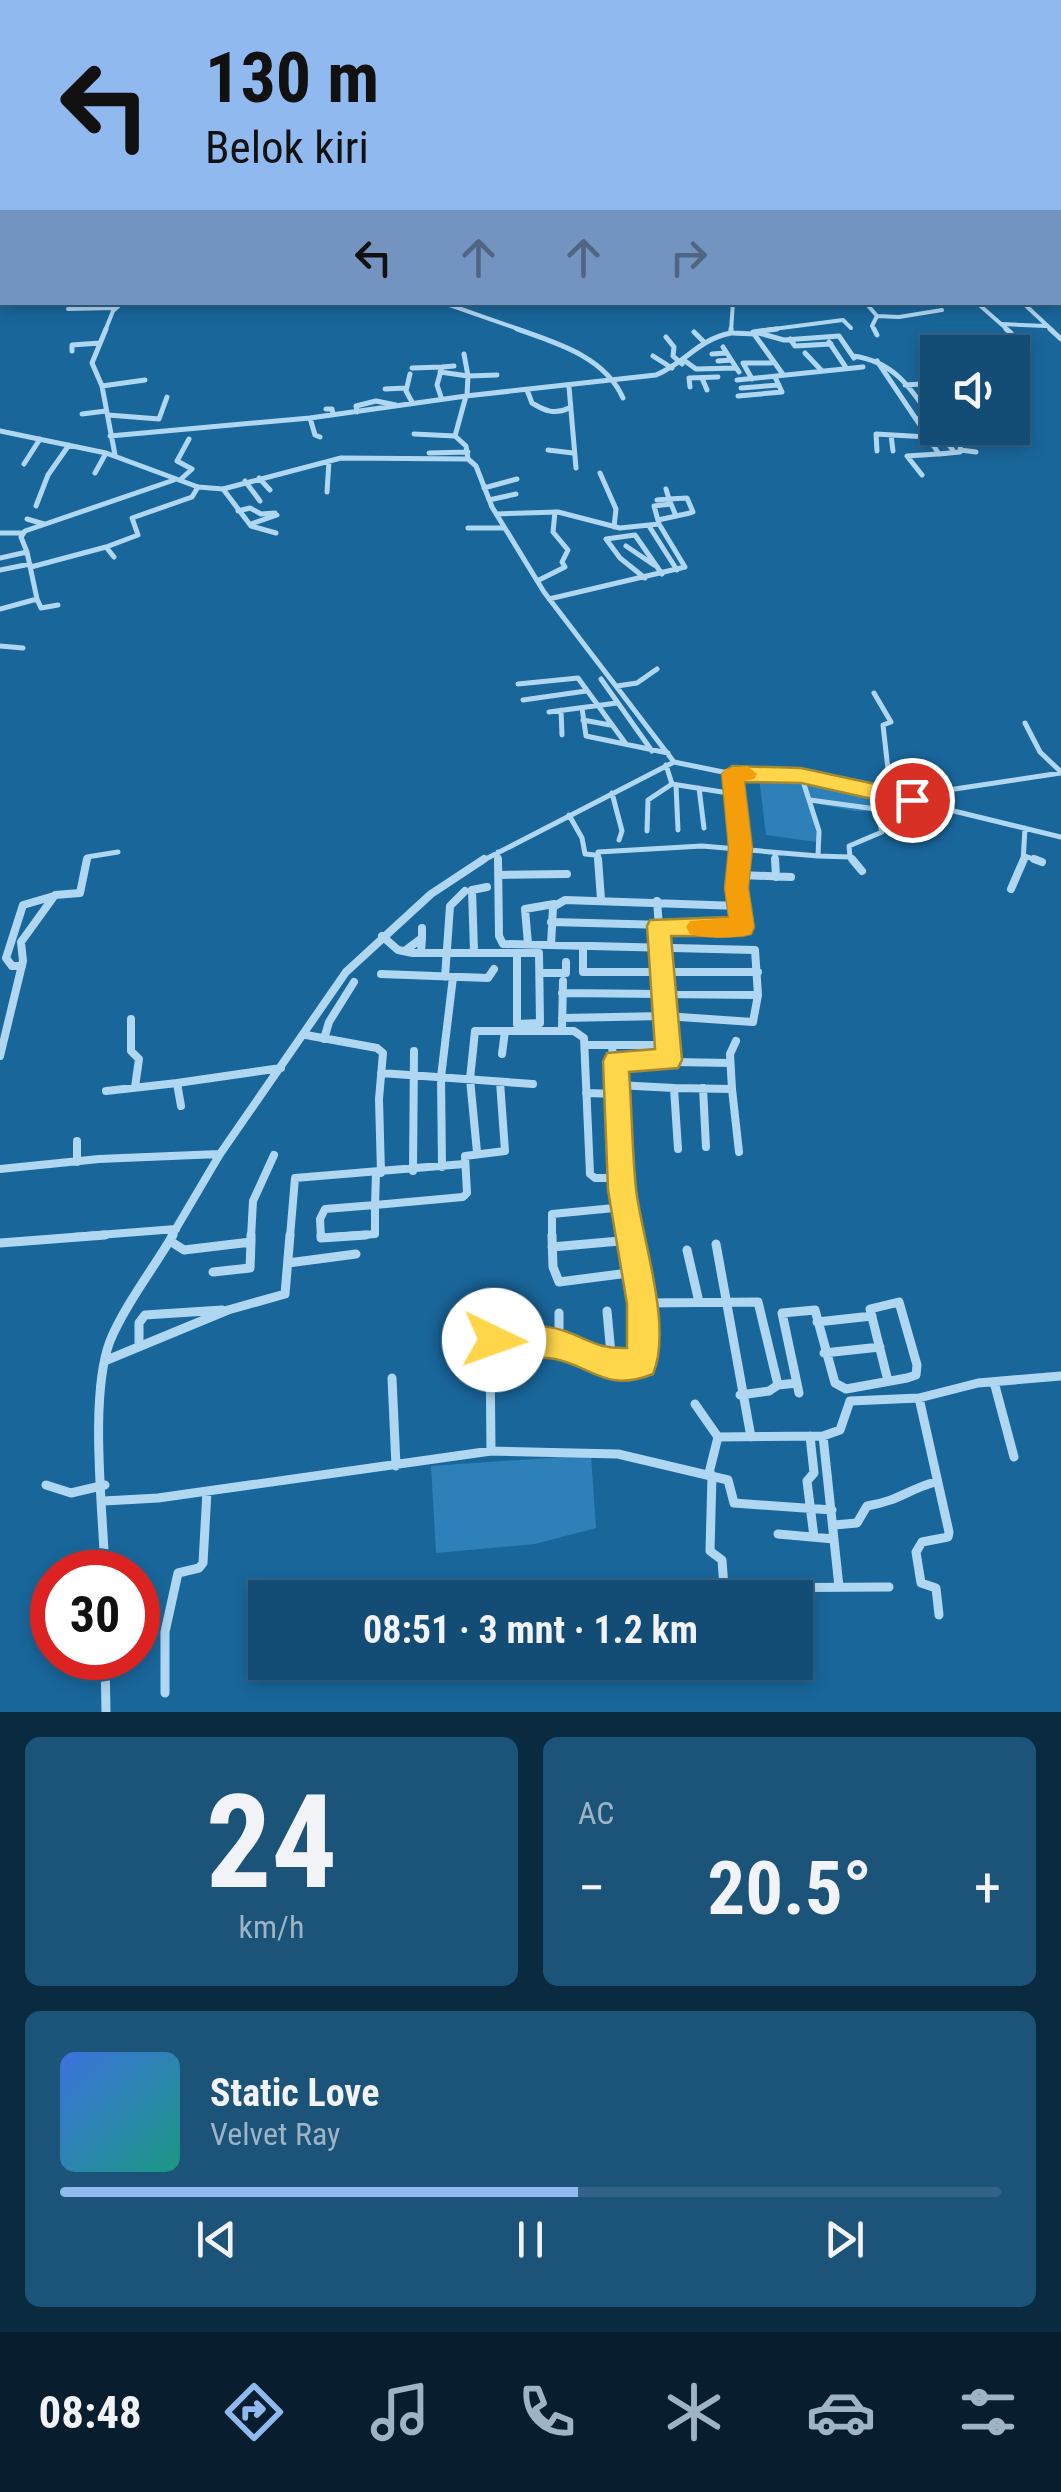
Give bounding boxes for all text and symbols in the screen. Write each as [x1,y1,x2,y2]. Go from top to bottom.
text: 130 m [205,37,379,119]
icon: left [40,40,170,170]
text: Belok kiri [205,121,369,174]
icon: left [346,230,401,285]
icon: ahead [451,230,506,285]
icon: ahead [556,230,611,285]
icon: right [661,230,716,285]
map controls [920,335,1030,445]
button: sound [920,335,1030,445]
pin [870,758,955,843]
icon: arrive [885,773,940,828]
position arrow [442,1288,546,1392]
speed limit sign: 30 [30,1550,160,1680]
text: 08:51 · 3 mnt · 1.2 km [363,1608,698,1652]
text: 24 [206,1766,337,1919]
text: AC [578,1794,614,1832]
text: 20.5° [707,1844,872,1932]
text: − [578,1856,606,1920]
text: + [974,1856,1001,1920]
text: km/h [239,1908,304,1946]
text: Static Love [210,2071,379,2115]
text: Velvet Ray [210,2115,340,2153]
icon: previous [189,2212,244,2267]
icon: pause [503,2212,558,2267]
icon: next [817,2212,872,2267]
icon: directions [219,2377,289,2447]
icon: music [365,2377,435,2447]
icon: phone [512,2377,582,2447]
icon: climate [659,2377,729,2447]
icon: car [806,2377,876,2447]
icon: filters [953,2377,1023,2447]
text: 08:48 [38,2386,142,2439]

